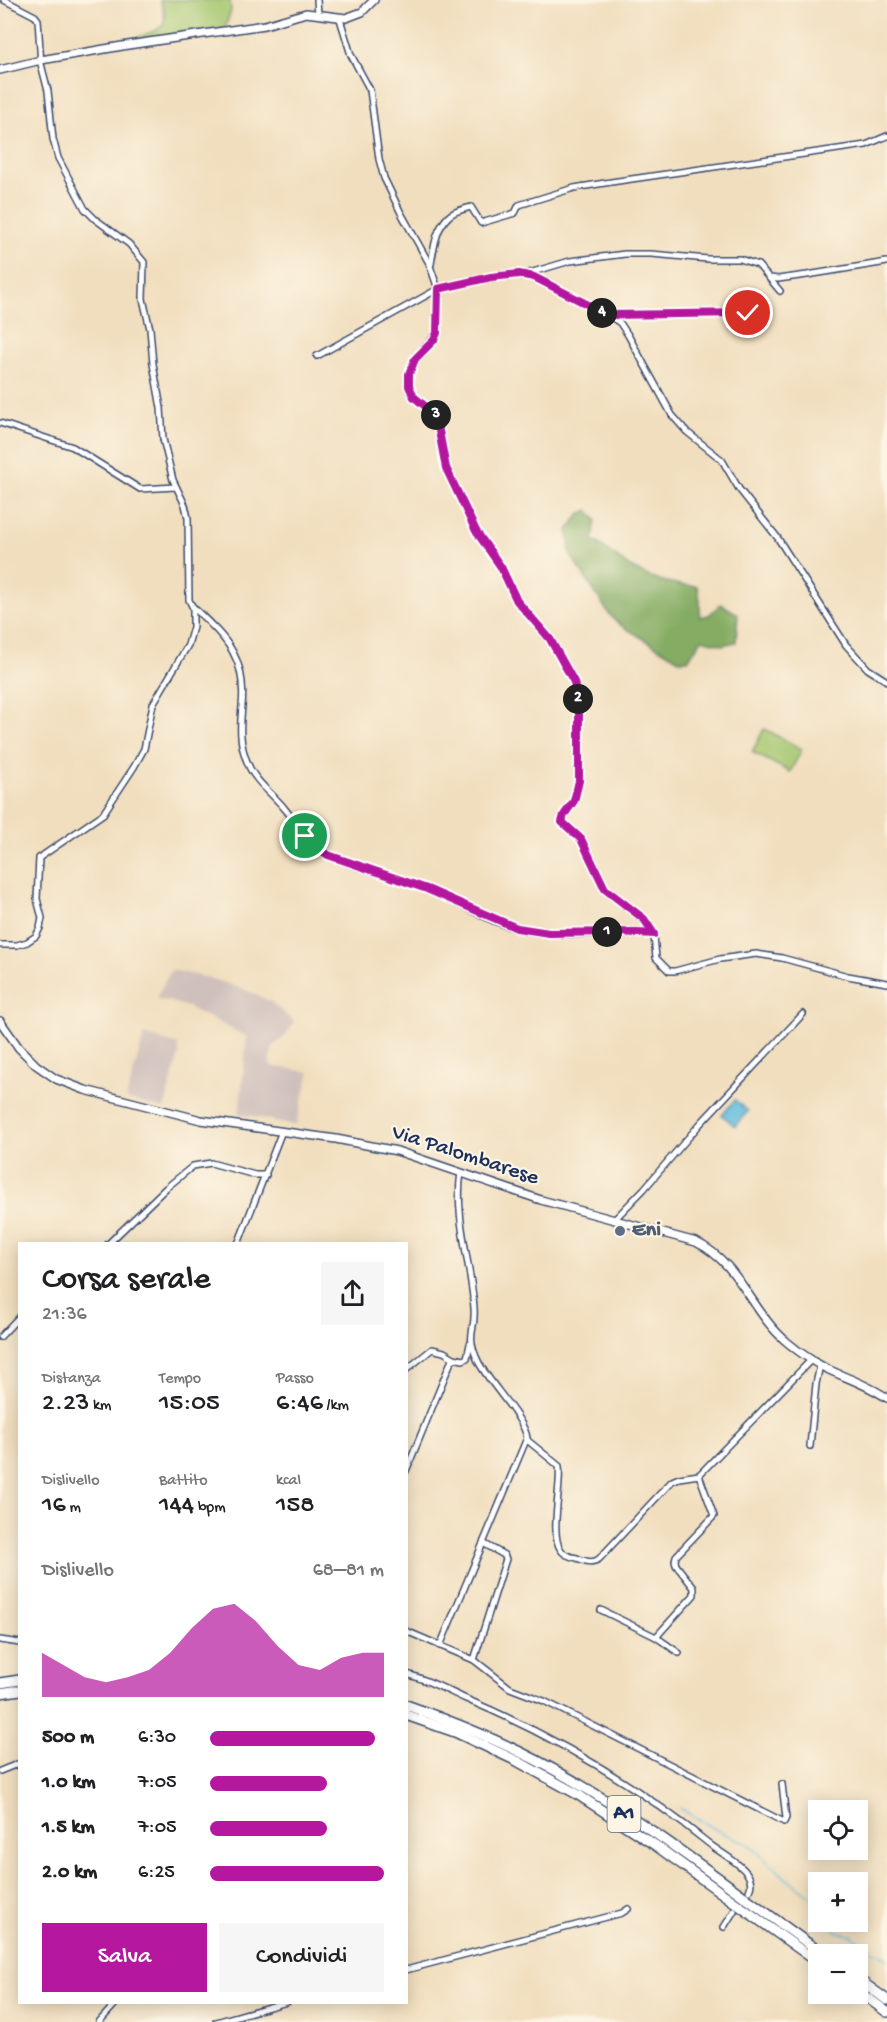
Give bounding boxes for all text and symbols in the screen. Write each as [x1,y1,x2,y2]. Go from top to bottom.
pin [722,287,773,338]
icon: check [731,296,764,329]
pin: 4 [587,298,617,328]
text: 4 [598,303,606,322]
pin: 3 [421,400,451,430]
text: 3 [432,405,440,424]
pin: 2 [563,684,593,714]
text: 2 [574,689,582,708]
pin [279,810,330,861]
icon: arrive [288,819,321,852]
pin: 1 [592,917,622,947]
text: 1 [604,922,610,941]
street label: Via Palombarese [387,1120,542,1192]
place label: Eni [632,1218,661,1244]
marker: Eni [613,1224,627,1238]
text: Corsa serale [42,1262,210,1300]
button: share [321,1262,384,1325]
text: 21:36 [42,1304,87,1327]
text: Distanza [42,1370,101,1389]
text: Tempo [159,1370,201,1389]
text: Passo [276,1370,314,1389]
text: 2.23 [42,1389,89,1420]
text: 15:05 [159,1389,220,1420]
text: 6:46 [276,1389,323,1420]
text: km [89,1397,111,1416]
text: /km [323,1397,349,1416]
text: Dislivello [42,1472,99,1491]
text: Battito [159,1472,207,1491]
text: kcal [276,1472,301,1491]
text: 16 [42,1491,66,1522]
text: 144 [159,1491,194,1522]
text: 158 [276,1491,314,1522]
text: m [66,1499,81,1518]
text: bpm [194,1499,226,1518]
text: Dislivello [42,1560,114,1583]
text: 68–81 m [313,1560,384,1583]
text: 500 m [42,1727,94,1750]
text: 6:30 [138,1727,176,1750]
text: 1.0 km [42,1772,96,1795]
text: 7:05 [138,1772,177,1795]
road number: A1 [608,1796,640,1832]
map controls [808,1800,868,2004]
button: locate [808,1800,868,1860]
text: 1.5 km [42,1817,95,1840]
text: 7:05 [138,1817,177,1840]
text: 2.0 km [42,1862,97,1885]
text: 6:25 [138,1862,175,1885]
button: + [808,1872,868,1932]
button: Salva [42,1923,207,1992]
button: Condividi [219,1923,384,1992]
button: − [808,1944,868,2004]

